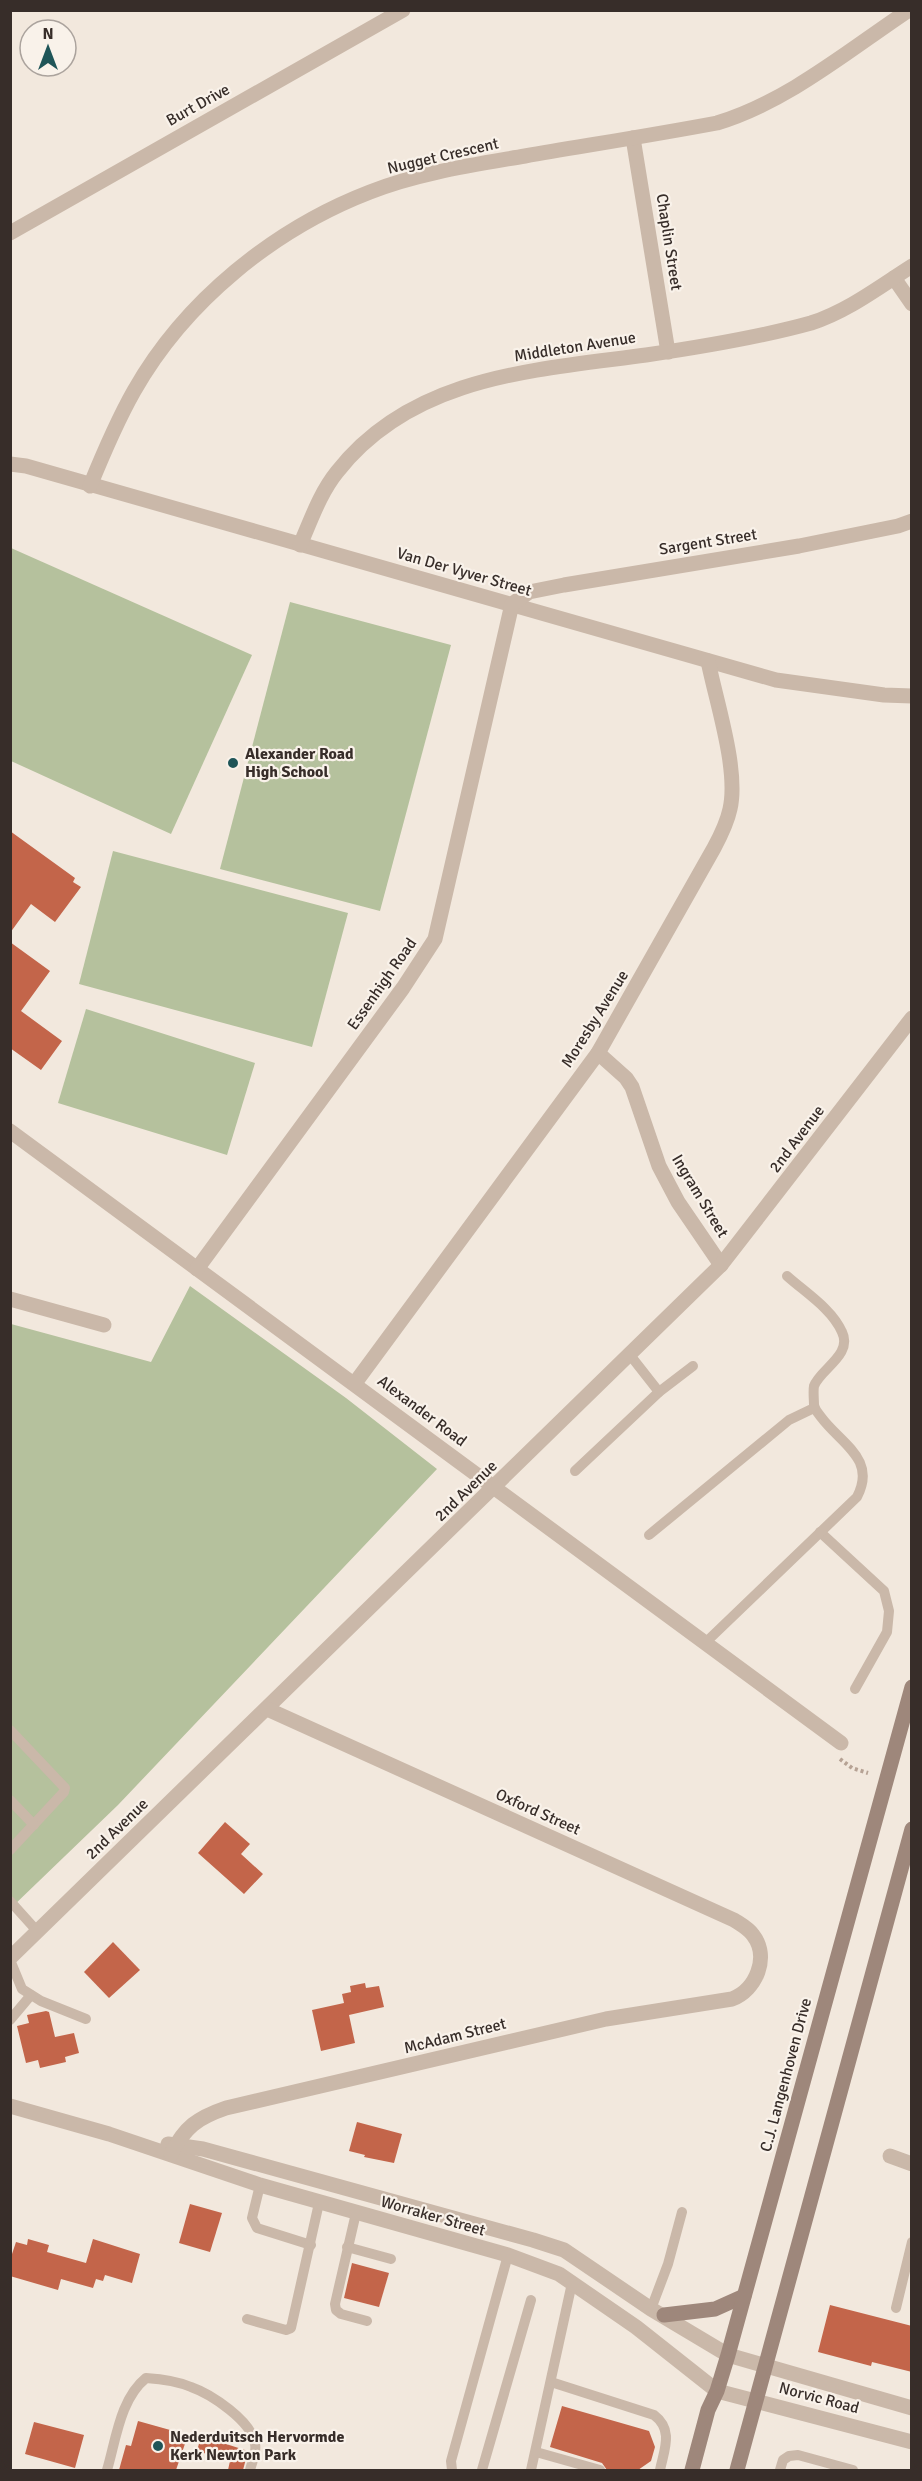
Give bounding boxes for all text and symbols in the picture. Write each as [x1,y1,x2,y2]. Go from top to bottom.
north arrow [18,18,78,78]
text: N [42,24,54,44]
street label: Burt Drive [163,79,233,131]
street label: Nugget Crescent [385,133,501,179]
street label: Chaplin Street [651,192,687,292]
street label: Middleton Avenue [513,328,637,366]
street label: Sargent Street [658,524,759,560]
street label: Van Der Vyver Street [394,543,534,601]
place label: Alexander Road High School [245,744,354,782]
marker: Alexander Road High School [226,756,240,770]
street label: Essenhigh Road [343,934,421,1034]
street label: Moresby Avenue [557,966,633,1072]
street label: 2nd Avenue [765,1101,829,1177]
street label: Ingram Street [667,1151,733,1242]
street label: Alexander Road [373,1371,471,1451]
street label: 2nd Avenue [430,1456,502,1526]
street label: Oxford Street [492,1784,584,1840]
street label: 2nd Avenue [81,1794,153,1864]
street label: C.J. Langenhoven Drive [756,1996,816,2154]
street label: McAdam Street [402,2014,509,2058]
street label: Worraker Street [378,2192,488,2241]
street label: Norvic Road [777,2378,861,2418]
place label: Nederduitsch Hervormde Kerk Newton Park [170,2427,344,2465]
marker: Nederduitsch Hervormde Kerk Newton Park [151,2439,165,2453]

